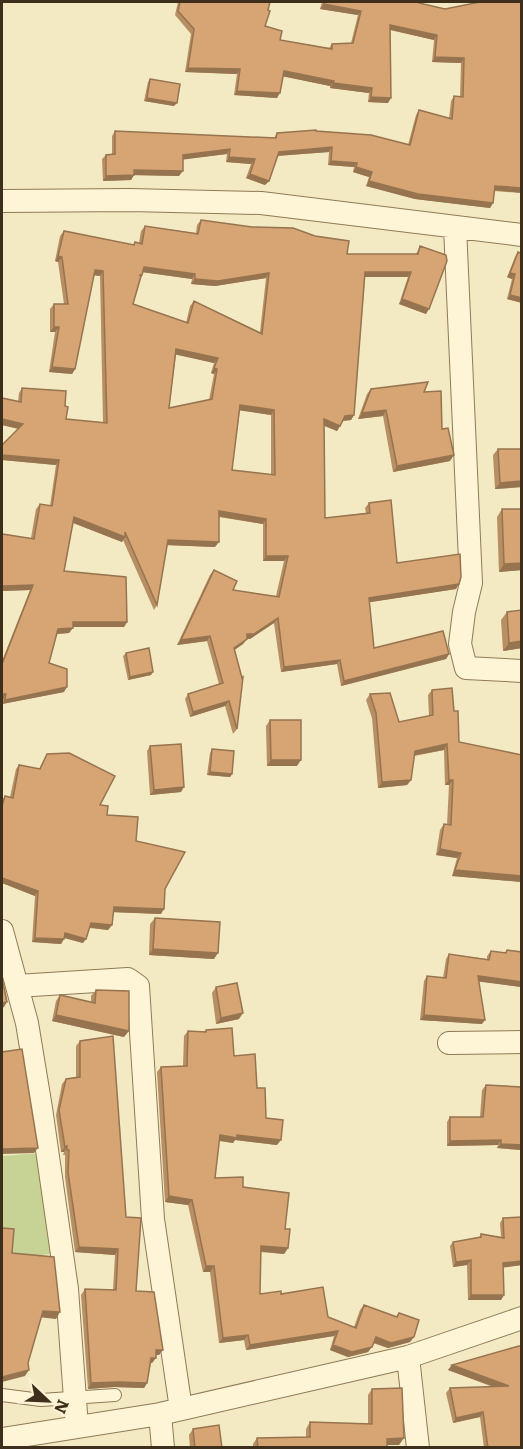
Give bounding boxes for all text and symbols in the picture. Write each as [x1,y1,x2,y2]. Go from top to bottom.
north arrow [18,1371,78,1431]
text: N [49,1396,76,1418]

